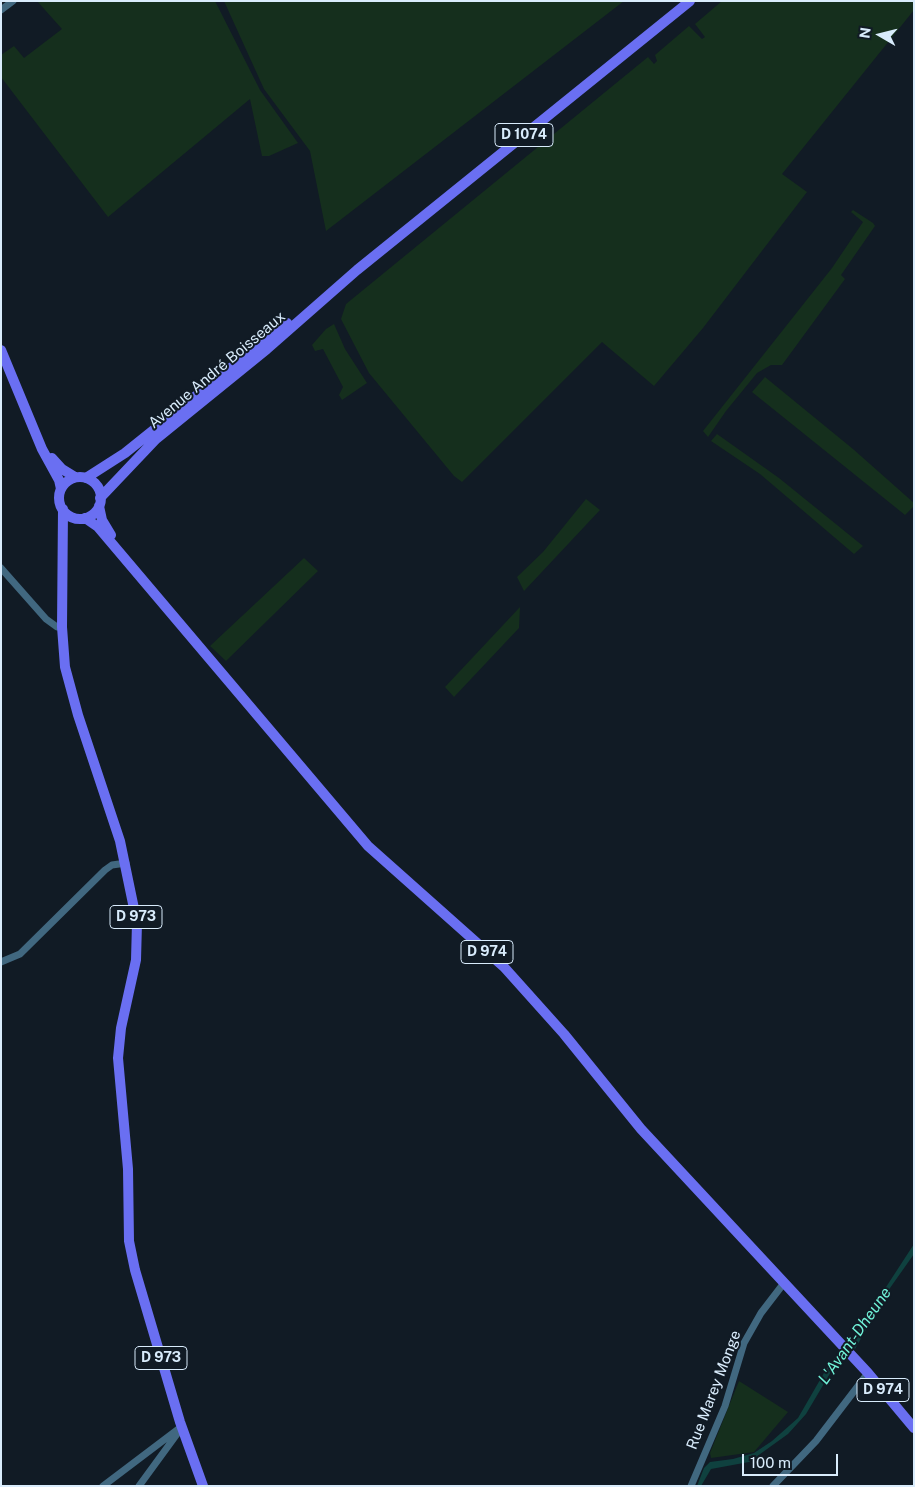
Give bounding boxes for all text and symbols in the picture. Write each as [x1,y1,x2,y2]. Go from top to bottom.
north arrow [855,10,905,60]
text: N [856,26,874,39]
road number: D 1074 [495,124,553,146]
street label: Avenue André Boisseaux [145,308,289,432]
road number: D 973 [110,906,162,929]
road number: D 974 [461,940,513,964]
water label: L'Avant-Dheune [814,1284,896,1388]
street label: Rue Marey Monge [683,1328,745,1452]
road number: D 973 [135,1346,187,1370]
road number: D 974 [857,1378,909,1402]
scale bar [745,1444,841,1476]
text: 100 m [750,1454,791,1471]

